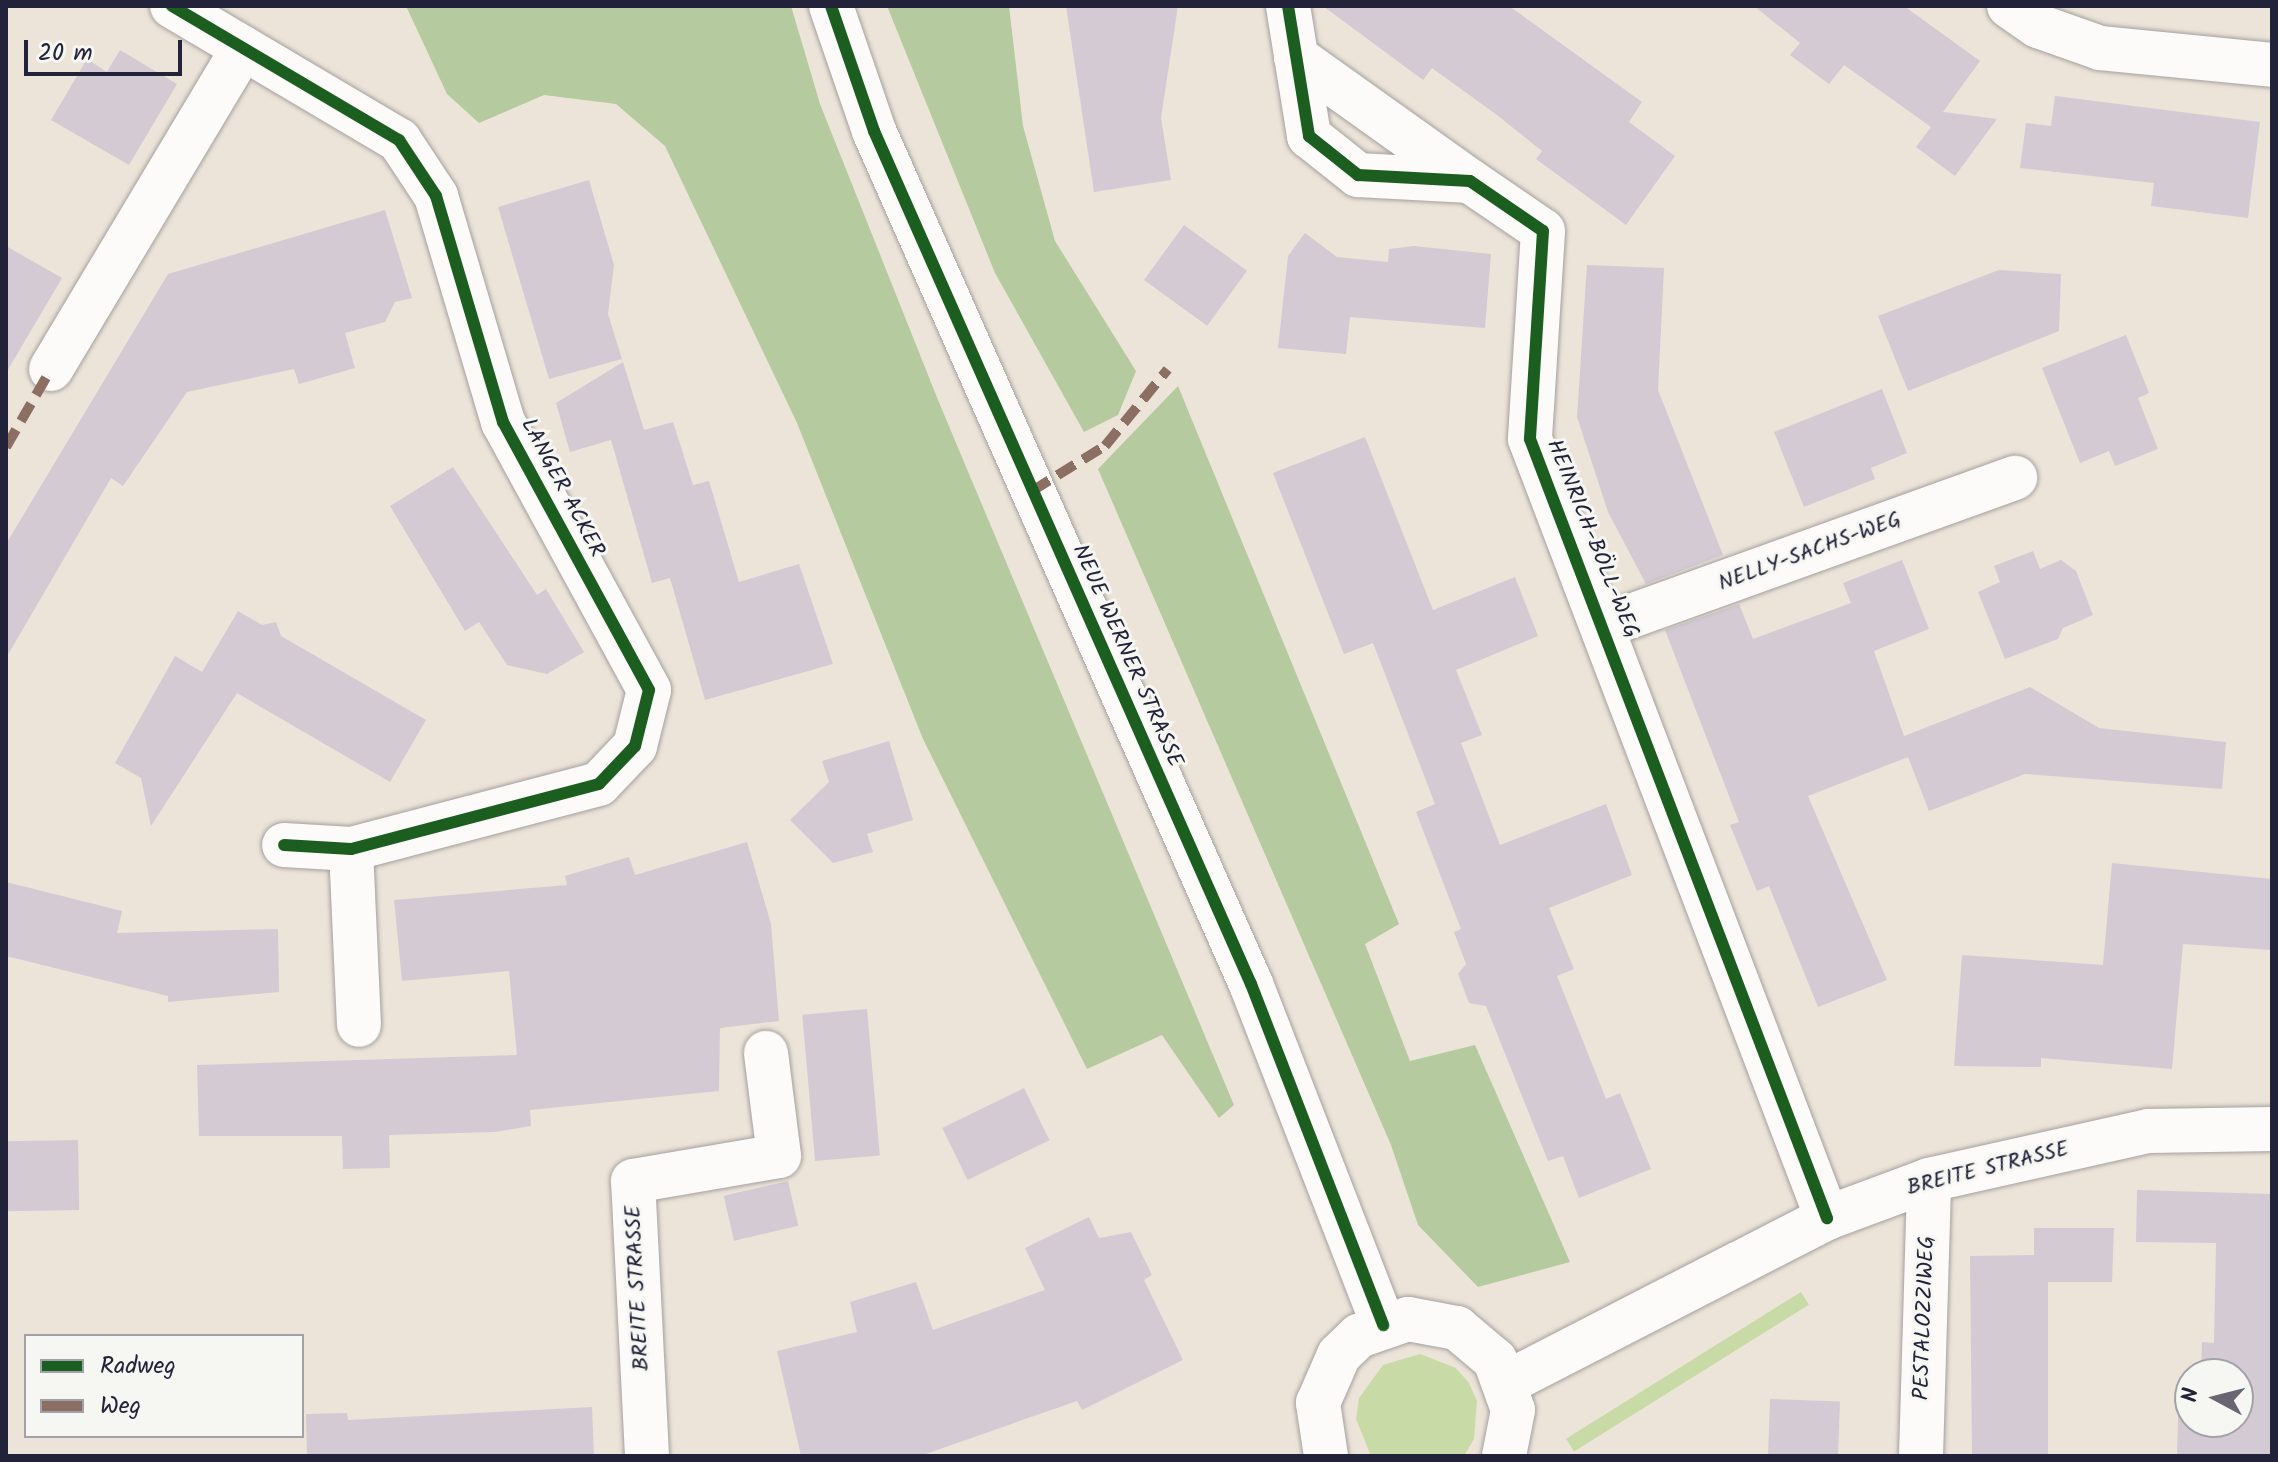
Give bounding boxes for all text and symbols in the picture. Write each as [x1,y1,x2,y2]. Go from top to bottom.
scale bar [28,24,186,74]
text: 20 m [38,34,93,73]
street label: LANGER ACKER [514,414,610,562]
street label: HEINRICH-BÖLL-WEG [1540,436,1644,642]
street label: NELLY-SACHS-WEG [1715,507,1905,597]
street label: NEUE WERNER STRASSE [1066,541,1188,771]
street label: BREITE STRASSE [1904,1136,2072,1202]
street label: BREITE STRASSE [620,1204,656,1372]
street label: PESTALOZZIWEG [1909,1235,1941,1401]
legend [24,1334,304,1438]
text: Radweg [100,1347,176,1386]
north arrow [2174,1358,2254,1438]
text: N [2173,1386,2210,1404]
text: Weg [100,1387,141,1426]

